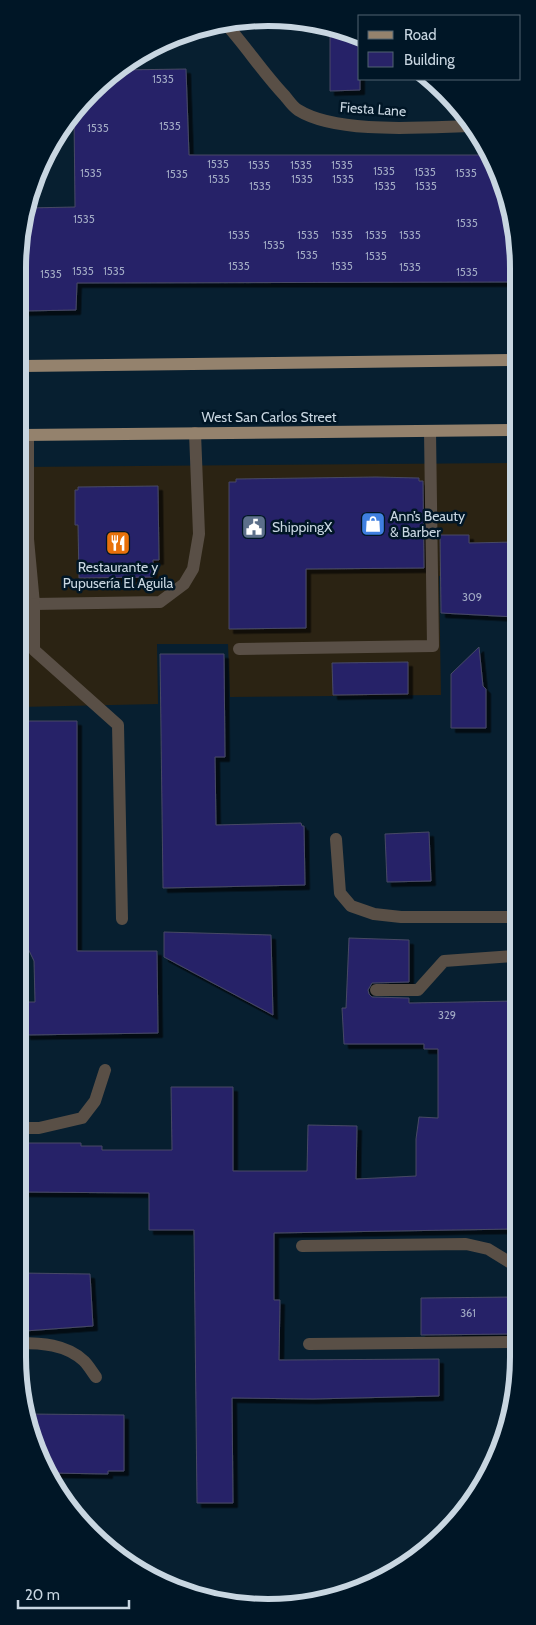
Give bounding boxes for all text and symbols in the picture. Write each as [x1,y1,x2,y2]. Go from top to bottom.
legend [358,15,521,80]
text: Road [404,26,437,44]
text: Building [404,51,455,69]
house number: 1535 [152,72,174,86]
street label: Fiesta Lane [339,98,407,120]
house number: 1535 [159,119,181,133]
house number: 1535 [87,121,109,135]
house number: 1535 [207,157,229,171]
house number: 1535 [248,158,270,172]
house number: 1535 [290,158,312,172]
house number: 1535 [331,158,353,172]
house number: 1535 [373,164,395,178]
house number: 1535 [414,165,436,179]
house number: 1535 [80,166,102,180]
house number: 1535 [455,166,477,180]
house number: 1535 [166,167,188,181]
house number: 1535 [208,172,230,186]
house number: 1535 [291,172,313,186]
house number: 1535 [332,172,354,186]
house number: 1535 [249,179,271,193]
house number: 1535 [374,179,396,193]
house number: 1535 [415,179,437,193]
house number: 1535 [73,212,95,226]
house number: 1535 [456,216,478,230]
house number: 1535 [228,228,250,242]
house number: 1535 [297,228,319,242]
house number: 1535 [331,228,353,242]
house number: 1535 [365,228,387,242]
house number: 1535 [399,228,421,242]
house number: 1535 [263,238,285,252]
house number: 1535 [296,248,318,262]
house number: 1535 [365,249,387,263]
house number: 1535 [228,259,250,273]
house number: 1535 [331,259,353,273]
house number: 1535 [399,260,421,274]
house number: 1535 [72,264,94,278]
house number: 1535 [103,264,125,278]
house number: 1535 [456,265,478,279]
house number: 1535 [40,267,62,281]
street label: West San Carlos Street [201,408,337,426]
place label: Ann’s Beauty & Barber [390,507,465,541]
shop icon: Ann’s Beauty & Barber [360,511,386,537]
public building icon: ShippingX [241,514,267,540]
place label: ShippingX [272,518,333,536]
restaurant icon: Restaurante y Pupusería El Aguila [105,530,131,556]
place label: Restaurante y Pupusería El Aguila [63,558,174,592]
house number: 309 [462,590,482,604]
house number: 329 [438,1008,456,1022]
house number: 361 [460,1306,476,1320]
scale bar [18,1578,129,1610]
text: 20 m [25,1586,60,1604]

